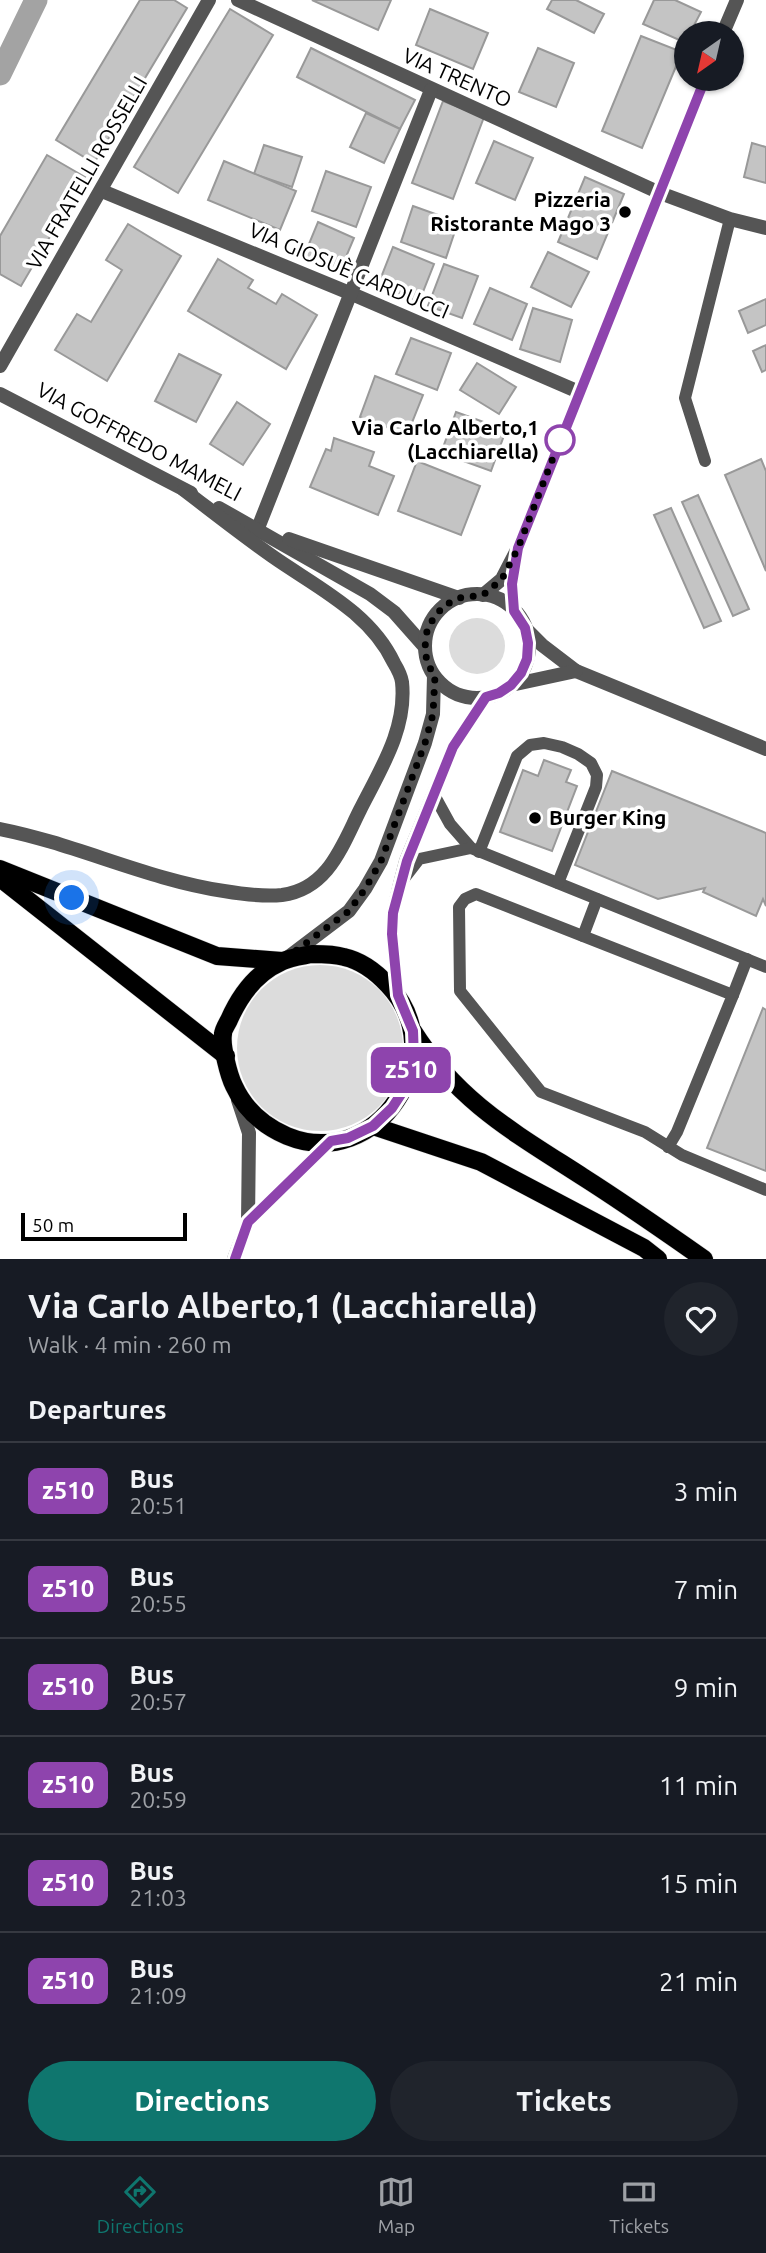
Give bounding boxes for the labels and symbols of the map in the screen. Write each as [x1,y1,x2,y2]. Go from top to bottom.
north arrow [674,21,744,91]
street label: VIA TRENTO [399,42,515,112]
street label: VIA FRATELLI ROSSELLI [21,72,151,273]
place label: Pizzeria Ristorante Mago 3 [430,187,611,235]
marker: Pizzeria Ristorante Mago 3 [617,204,633,220]
street label: VIA GIOSUÈ CARDUCCI [246,217,453,323]
street label: VIA GOFFREDO MAMELI [33,377,246,505]
place label: Via Carlo Alberto,1 (Lacchiarella) [351,415,539,463]
marker: Via Carlo Alberto,1 (Lacchiarella) [545,425,575,455]
place label: Burger King [549,805,666,829]
marker: Burger King [527,810,543,826]
your location [54,880,89,915]
line badge: z510 [362,1047,460,1093]
scale bar [21,1210,187,1242]

